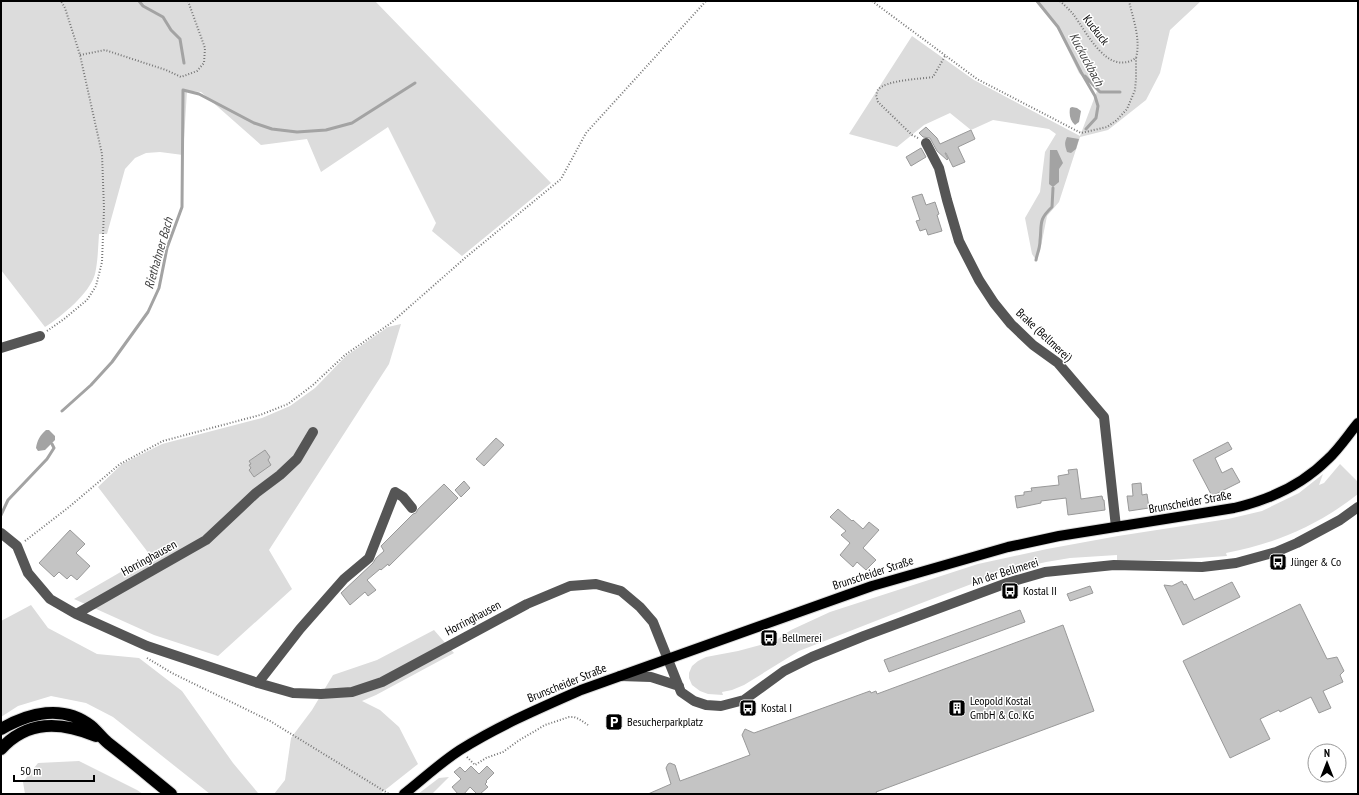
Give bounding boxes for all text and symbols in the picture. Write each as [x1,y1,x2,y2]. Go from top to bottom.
street label: Kuckuck [1080,12,1113,48]
water label: Kuckuckbach [1065,30,1108,90]
water label: Riethahner Bach [140,214,177,291]
street label: Brake (Bellmerei) [1013,305,1076,365]
street label: Brunscheider Straße [1147,487,1233,516]
street label: Horringhausen [119,536,179,579]
street label: Brunscheider Straße [831,552,915,593]
bus stop icon: Jünger & Co [1268,552,1288,572]
street label: An der Bellmerei [970,554,1040,589]
place label: Jünger & Co [1290,554,1341,569]
bus stop icon: Kostal II [1000,581,1020,601]
place label: Kostal II [1023,583,1057,598]
street label: Horringhausen [442,597,503,638]
bus stop icon: Bellmerei [759,628,779,648]
place label: Bellmerei [782,630,822,645]
street label: Brunscheider Straße [525,660,609,705]
place label: Leopold Kostal GmbH & Co. KG [970,693,1034,722]
bus stop icon: Kostal I [738,698,758,718]
building icon: Leopold Kostal GmbH & Co. KG [947,698,967,718]
place label: Kostal I [761,700,792,715]
parking icon: Besucherparkplatz [604,712,624,732]
place label: Besucherparkplatz [627,714,703,729]
north arrow [1307,743,1347,783]
text: N [1324,746,1330,760]
scale bar [14,757,94,783]
text: 50 m [20,763,41,778]

